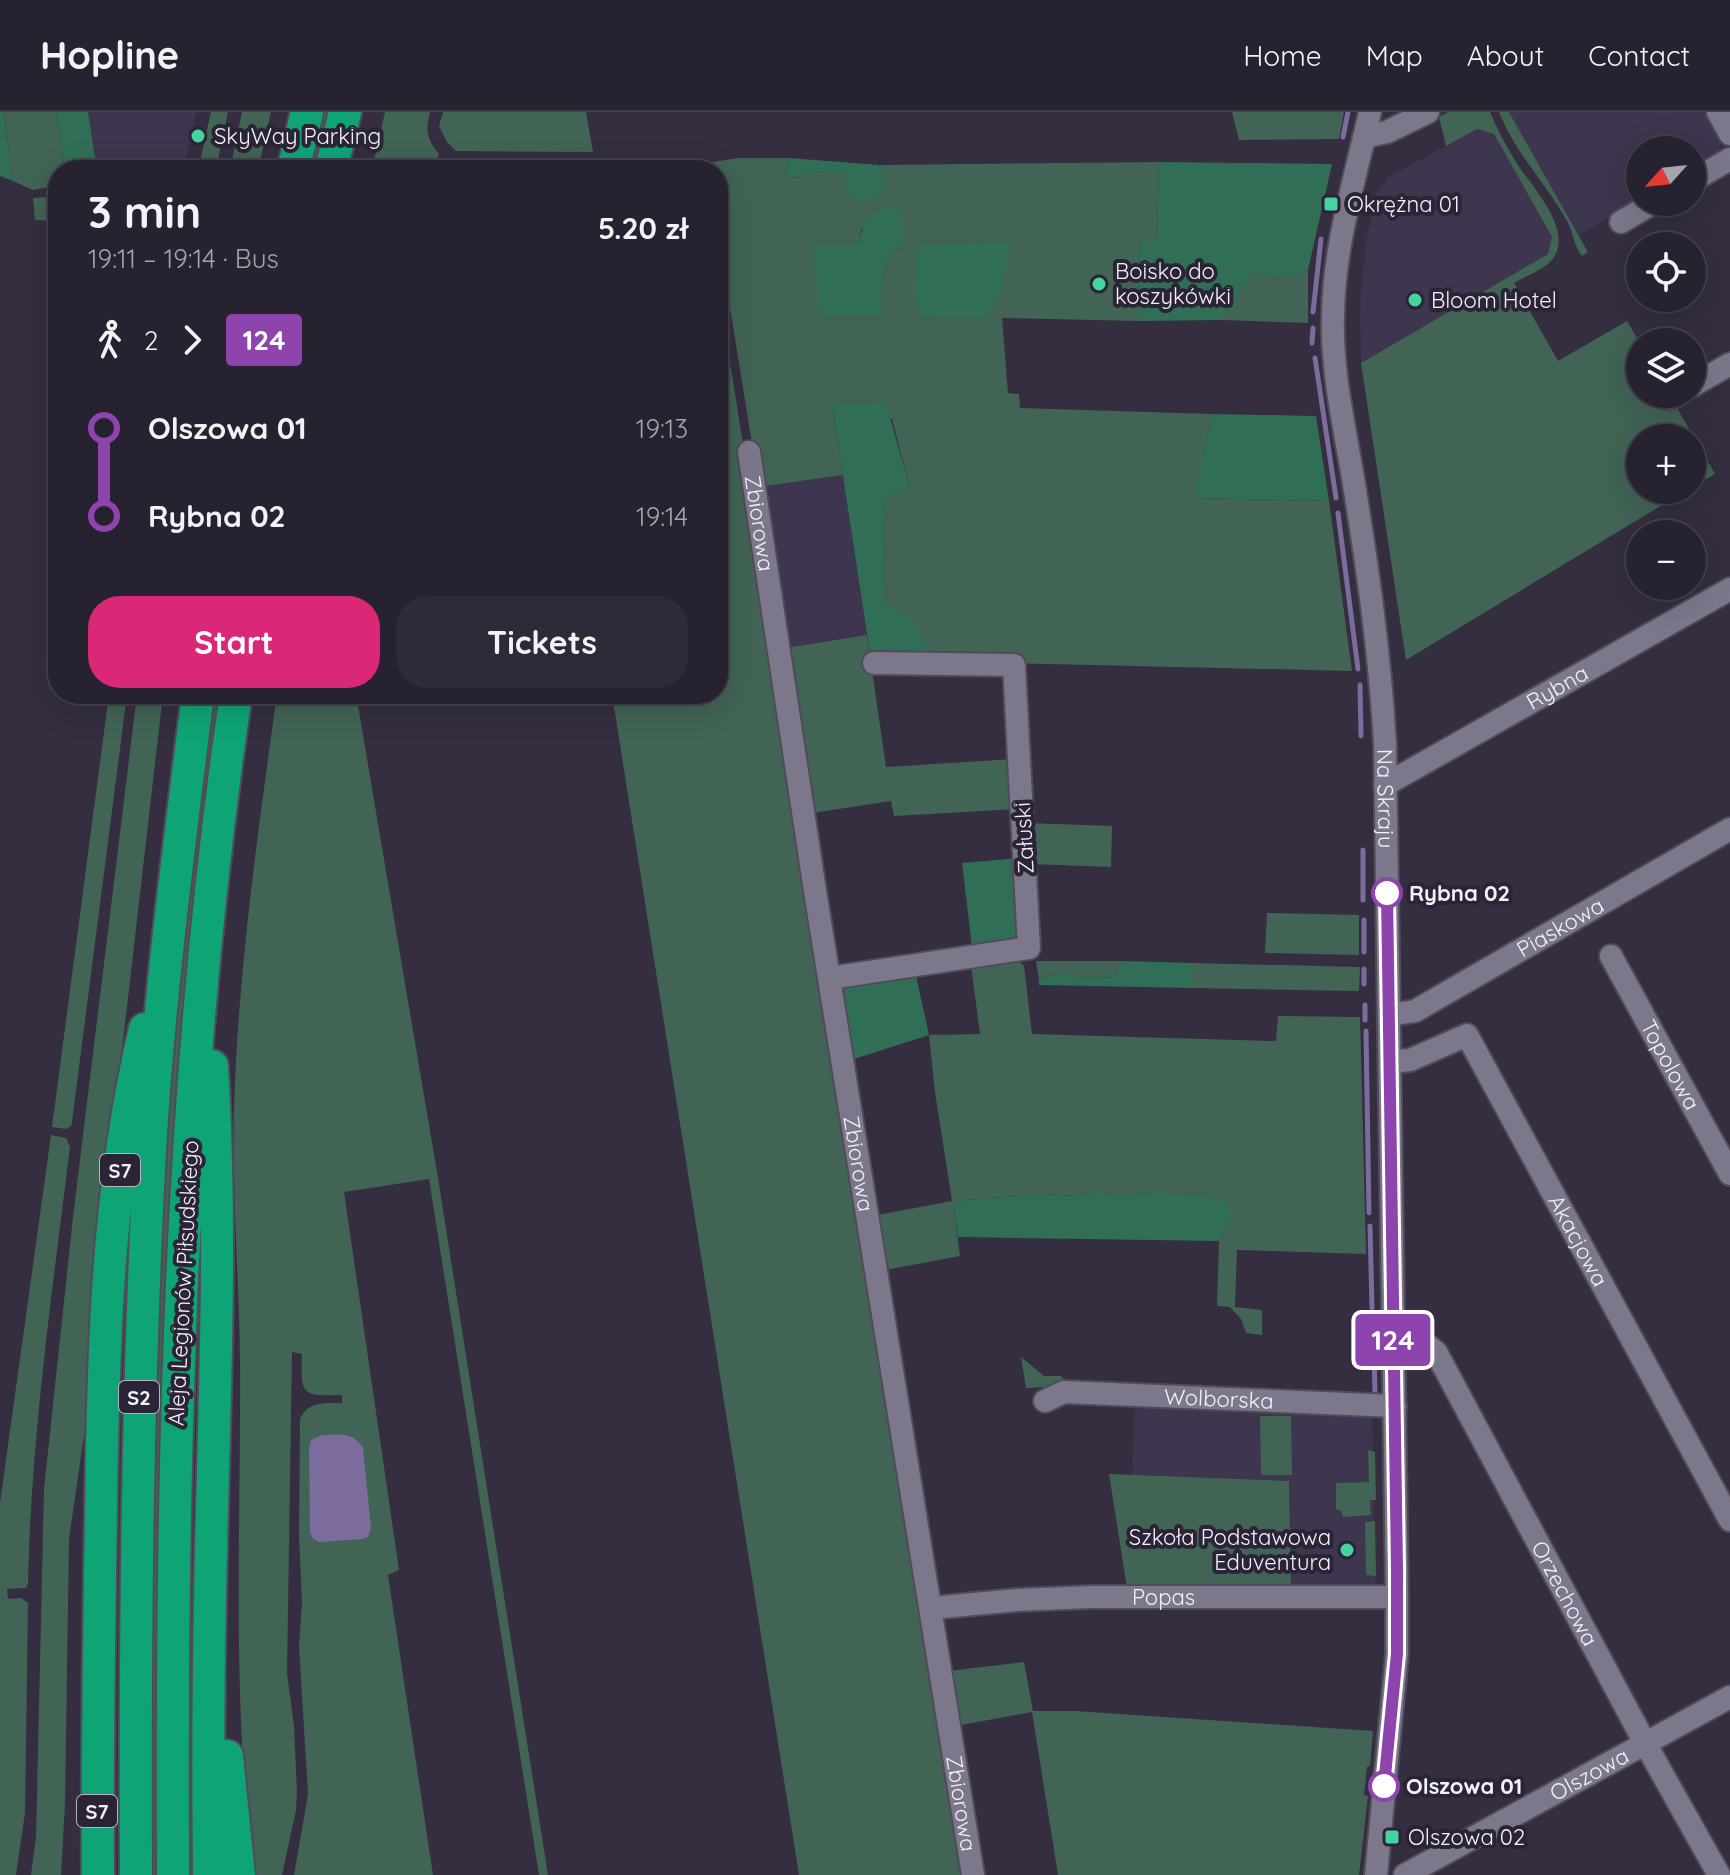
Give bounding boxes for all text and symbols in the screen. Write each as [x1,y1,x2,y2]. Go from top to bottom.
text: Hopline [40,31,179,79]
text: Home [1243,38,1322,73]
text: Map [1366,38,1423,73]
text: About [1467,38,1544,73]
text: Contact [1588,38,1690,73]
place label: SkyWay Parking [214,122,381,150]
marker: SkyWay Parking [189,127,207,145]
north arrow [1626,136,1706,216]
map controls [1626,136,1706,600]
text: 3 min [88,184,201,239]
place label: Okrężna 01 [1347,190,1460,218]
marker: Okrężna 01 [1322,195,1340,213]
text: 5.20 zł [598,209,688,247]
button: locate [1626,232,1706,312]
text: 19:11 – 19:14 · Bus [88,242,279,275]
place label: Boisko do koszykówki [1115,257,1231,310]
marker: Boisko do koszykówki [1090,275,1108,293]
place label: Bloom Hotel [1431,286,1557,314]
marker: Bloom Hotel [1406,291,1424,309]
icon: walk [88,318,132,362]
icon: forward [170,318,214,362]
text: 124 [242,322,286,357]
text: 2 [144,324,158,357]
button: layers [1626,328,1706,408]
text: Olszowa 01 [148,409,307,447]
text: 19:13 [636,412,688,445]
button: + [1626,424,1706,504]
street label: Zbiorowa [739,473,781,573]
text: Rybna 02 [148,497,286,535]
text: 19:14 [636,500,688,533]
button: − [1626,520,1706,600]
button: Start [88,596,380,688]
button: Tickets [396,596,688,688]
street label: Rybna [1521,659,1593,716]
street label: Na Skraju [1371,749,1400,849]
street label: Załuski [1008,801,1040,875]
marker: Rybna 02 [1372,878,1402,908]
place label: Rybna 02 [1409,879,1510,907]
street label: Piaskowa [1512,891,1609,963]
street label: Topolowa [1634,1015,1706,1115]
street label: Zbiorowa [837,1114,880,1214]
street label: Aleja Legionów Piłsudskiego [162,1140,204,1426]
road number: S7 [100,1154,140,1186]
street label: Akacjowa [1542,1190,1615,1291]
line badge: 124 [1347,1314,1439,1366]
text: 124 [1371,1322,1415,1357]
road number: S2 [119,1381,159,1413]
street label: Wolborska [1163,1382,1274,1415]
place label: Szkoła Podstawowa Eduventura [1129,1523,1331,1576]
street label: Orzechowa [1525,1536,1604,1651]
marker: Szkoła Podstawowa Eduventura [1338,1541,1356,1559]
street label: Popas [1132,1583,1195,1611]
street label: Olszowa [1545,1741,1634,1807]
street label: Zbiorowa [940,1753,983,1853]
marker: Olszowa 01 [1369,1771,1399,1801]
place label: Olszowa 01 [1406,1772,1522,1800]
road number: S7 [77,1795,117,1827]
place label: Olszowa 02 [1408,1823,1525,1851]
marker: Olszowa 02 [1383,1828,1401,1846]

